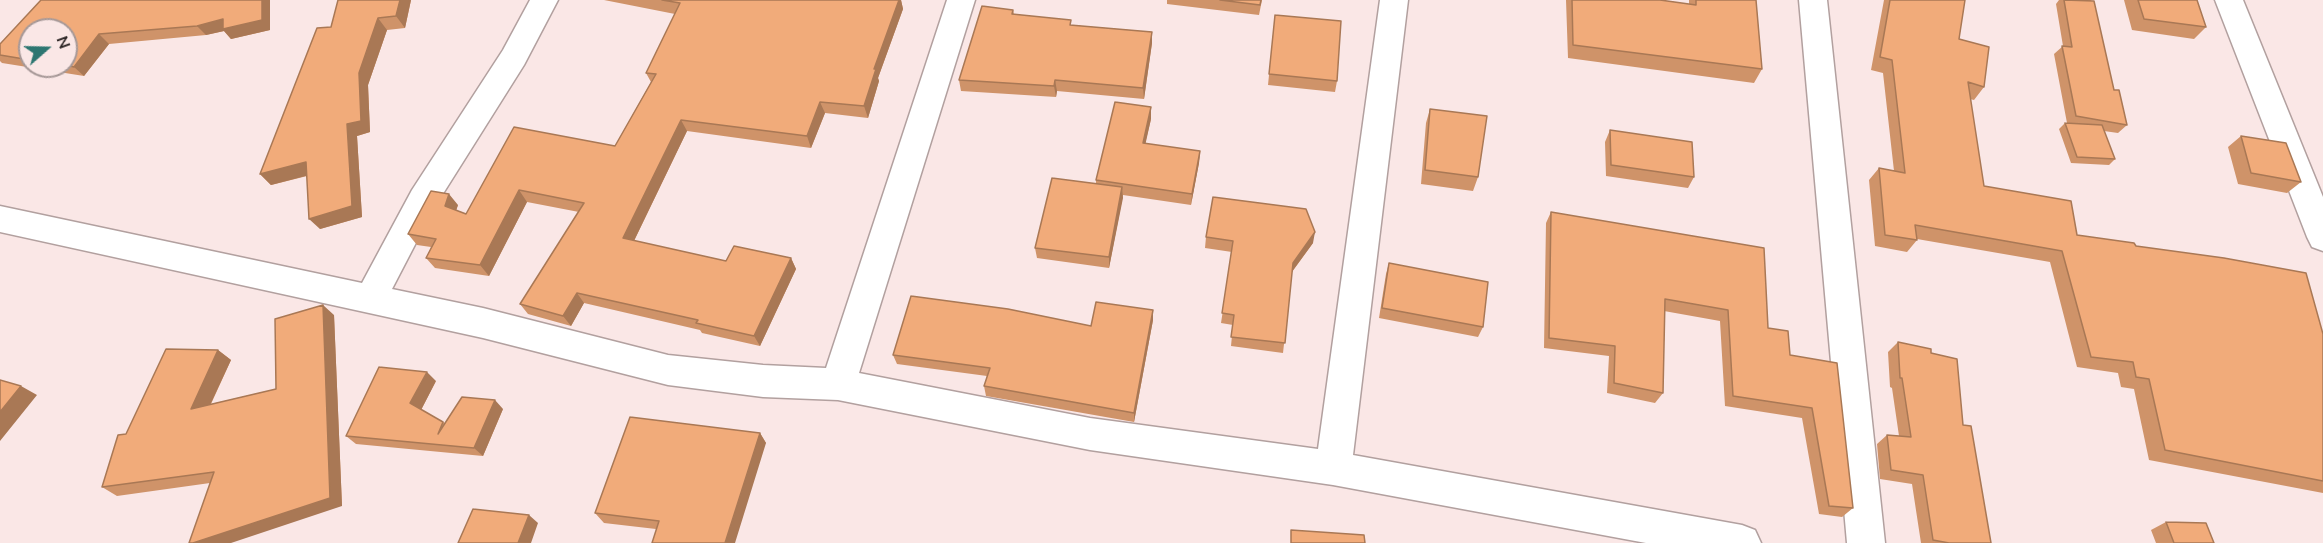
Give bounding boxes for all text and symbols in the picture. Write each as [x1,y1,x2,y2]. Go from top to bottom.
north arrow [18,18,78,78]
text: N [51,33,75,52]

